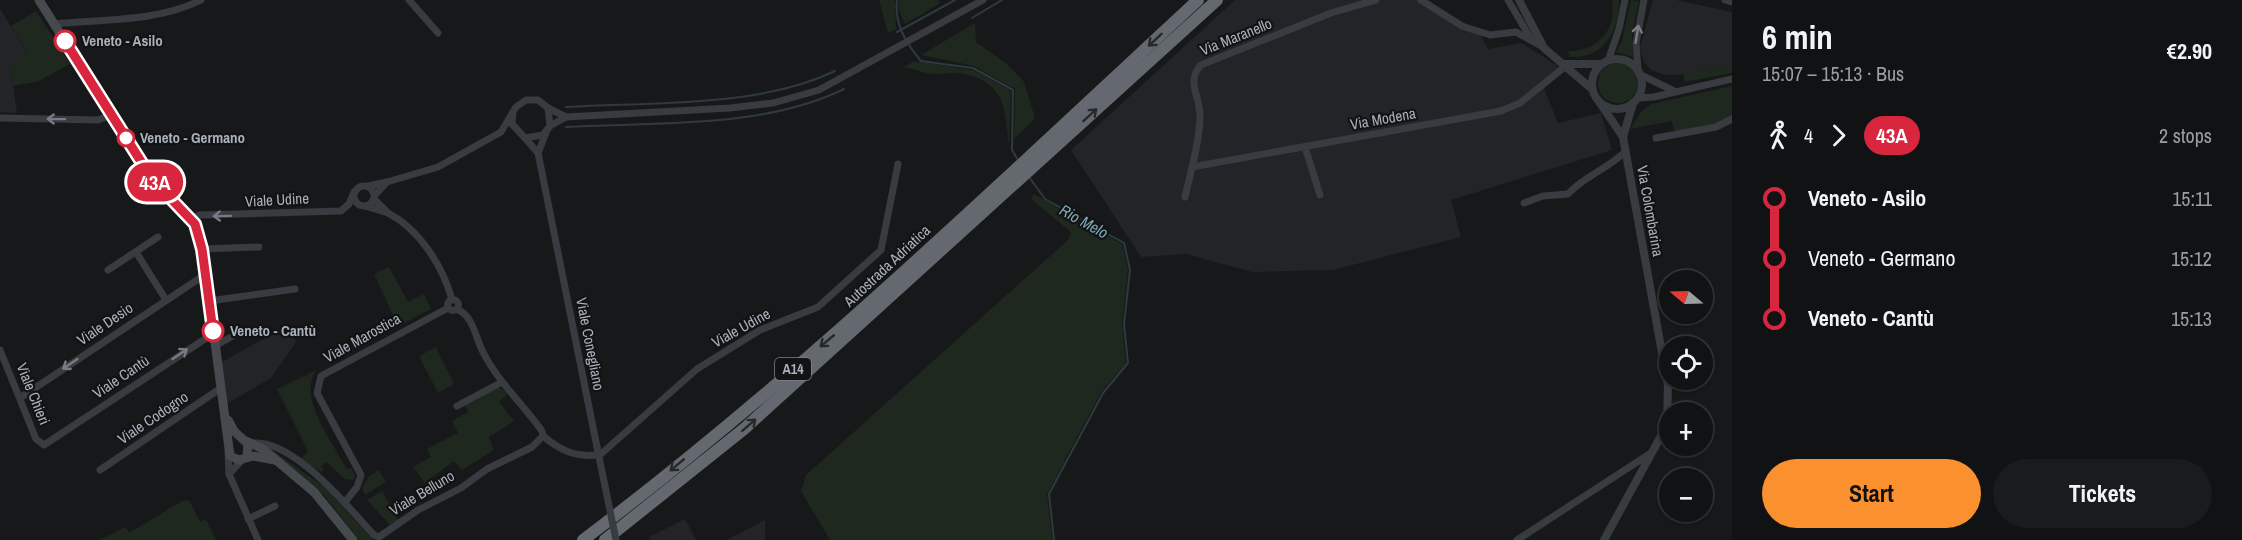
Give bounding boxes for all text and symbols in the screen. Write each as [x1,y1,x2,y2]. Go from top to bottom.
street label: Via Maranello [1197,13,1275,60]
text: 6 min [1762,15,1833,59]
one-way arrow [1632,25,1643,45]
marker: Veneto - Asilo [54,30,76,52]
place label: Veneto - Asilo [82,30,163,51]
one-way arrow [1148,33,1163,47]
text: €2.90 [2167,36,2212,66]
text: 15:07 – 15:13 · Bus [1762,60,1904,87]
street label: Via Modena [1349,102,1417,135]
one-way arrow [1082,108,1097,122]
one-way arrow [46,113,66,125]
icon: walk [1762,119,1795,152]
icon: forward [1822,119,1855,152]
text: 43A [1876,121,1908,150]
text: 4 [1804,122,1813,149]
text: 2 stops [2159,122,2212,149]
place label: Veneto - Germano [140,127,245,148]
marker: Veneto - Germano [117,129,135,147]
line badge: 43A [120,162,189,201]
street label: Via Colombarina [1632,164,1669,258]
text: 43A [139,168,171,197]
text: Veneto - Asilo [1808,183,1926,213]
text: 15:11 [2172,185,2212,212]
street label: Viale Udine [244,187,310,212]
water label: Rio Melo [1056,199,1112,243]
one-way arrow [212,210,232,222]
street label: Autostrada Adriatica [838,220,935,312]
text: Veneto - Germano [1808,243,1955,273]
text: 15:12 [2171,245,2212,272]
north arrow [1659,270,1713,324]
map controls [1659,270,1713,522]
street label: Viale Conegliano [571,296,610,392]
street label: Viale Desio [73,297,137,350]
street label: Viale Udine [708,303,774,352]
text: Veneto - Cantù [1808,303,1934,333]
text: 15:13 [2171,305,2212,332]
street label: Viale Marostica [319,308,404,367]
marker: Veneto - Cantù [202,320,224,342]
place label: Veneto - Cantù [230,320,316,341]
one-way arrow [819,334,835,347]
button: locate [1659,336,1713,390]
one-way arrow [172,348,189,361]
street label: Viale Cantù [88,350,153,403]
one-way arrow [62,358,79,370]
road number: A14 [775,358,811,380]
street label: Viale Chieri [12,360,55,428]
street label: Viale Codogno [113,386,192,449]
button: + [1659,402,1713,456]
one-way arrow [741,418,756,432]
one-way arrow [670,458,685,472]
button: Start [1762,459,1981,528]
button: Tickets [1993,459,2212,528]
street label: Viale Belluno [385,465,458,520]
button: − [1659,468,1713,522]

